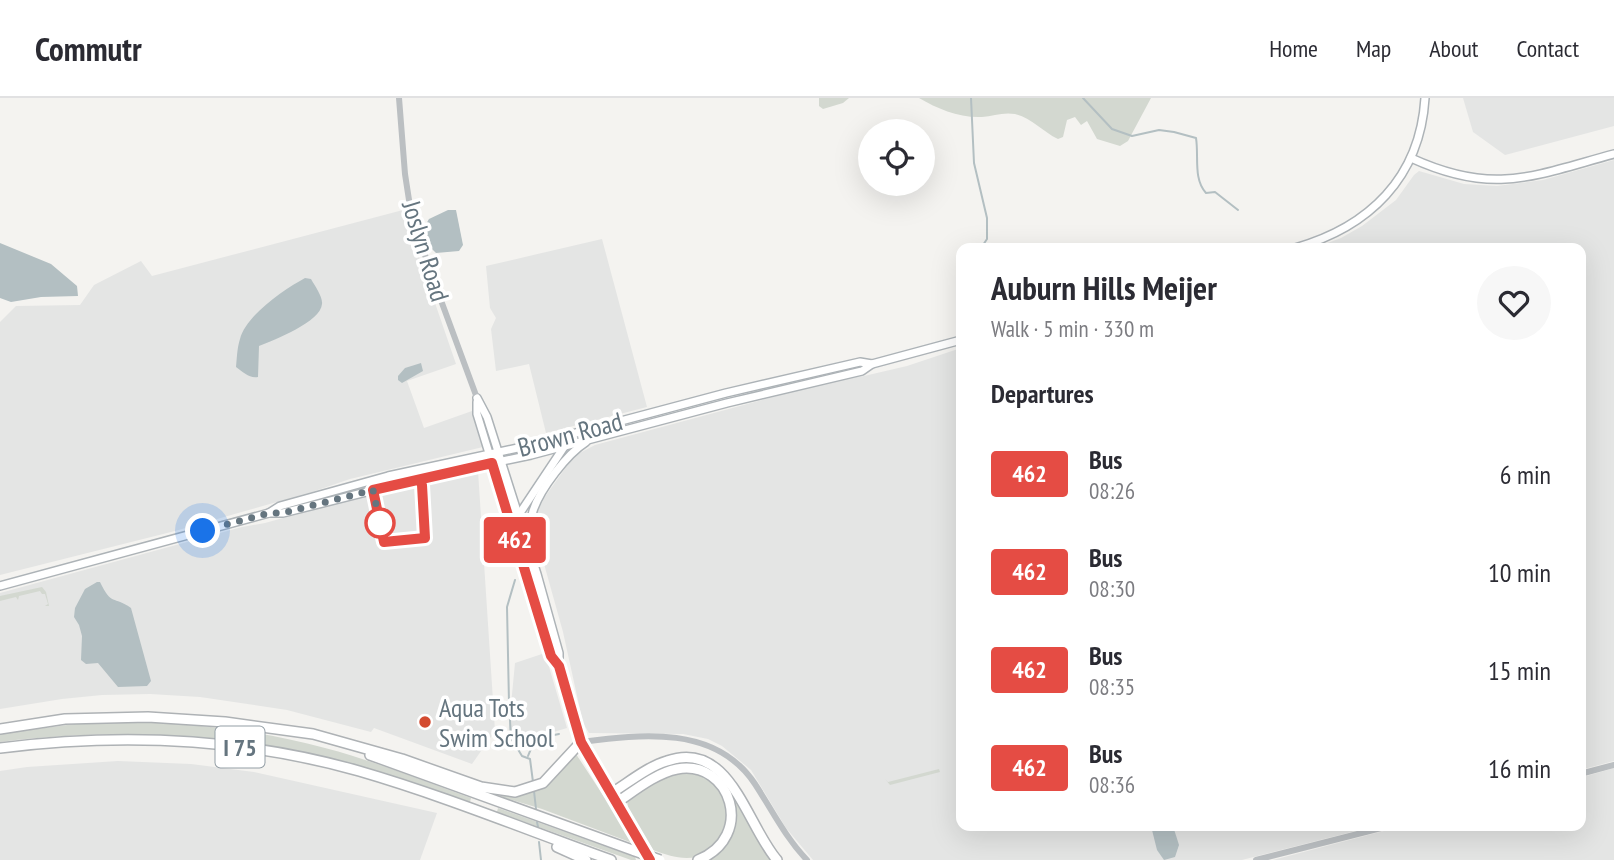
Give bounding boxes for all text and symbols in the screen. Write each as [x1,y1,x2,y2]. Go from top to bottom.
text: Commutr [35,27,142,70]
text: Home [1269,33,1318,64]
text: Map [1356,33,1391,64]
text: About [1429,33,1478,64]
text: Contact [1516,33,1579,64]
map controls [858,119,935,196]
button: locate [858,119,935,196]
street label: Joslyn Road [395,196,457,305]
text: Auburn Hills Meijer [991,266,1217,309]
button: heart [1477,266,1551,340]
text: Walk · 5 min · 330 m [991,314,1154,343]
text: Departures [991,377,1094,410]
street label: Brown Road [514,404,626,464]
text: Bus [1089,443,1122,476]
text: 462 [1012,458,1047,489]
text: 6 min [1500,458,1551,491]
text: 08:26 [1089,476,1135,505]
unlabelled marker [365,508,395,538]
your location [185,513,220,548]
line badge: 462 [475,517,555,563]
text: 462 [498,524,532,555]
text: Bus [1089,541,1122,574]
text: 462 [1012,556,1047,587]
text: 10 min [1488,556,1551,589]
text: 08:30 [1089,574,1135,603]
text: Bus [1089,639,1122,672]
text: 462 [1012,654,1047,685]
text: 15 min [1488,654,1551,687]
text: 08:35 [1089,672,1135,701]
place label: Aqua Tots Swim School [439,691,554,754]
marker: Aqua Tots Swim School [417,714,433,730]
road number: I 75 [216,726,264,768]
text: Bus [1089,737,1122,770]
text: 462 [1012,752,1047,783]
text: 16 min [1488,752,1551,785]
text: 08:36 [1089,770,1135,799]

